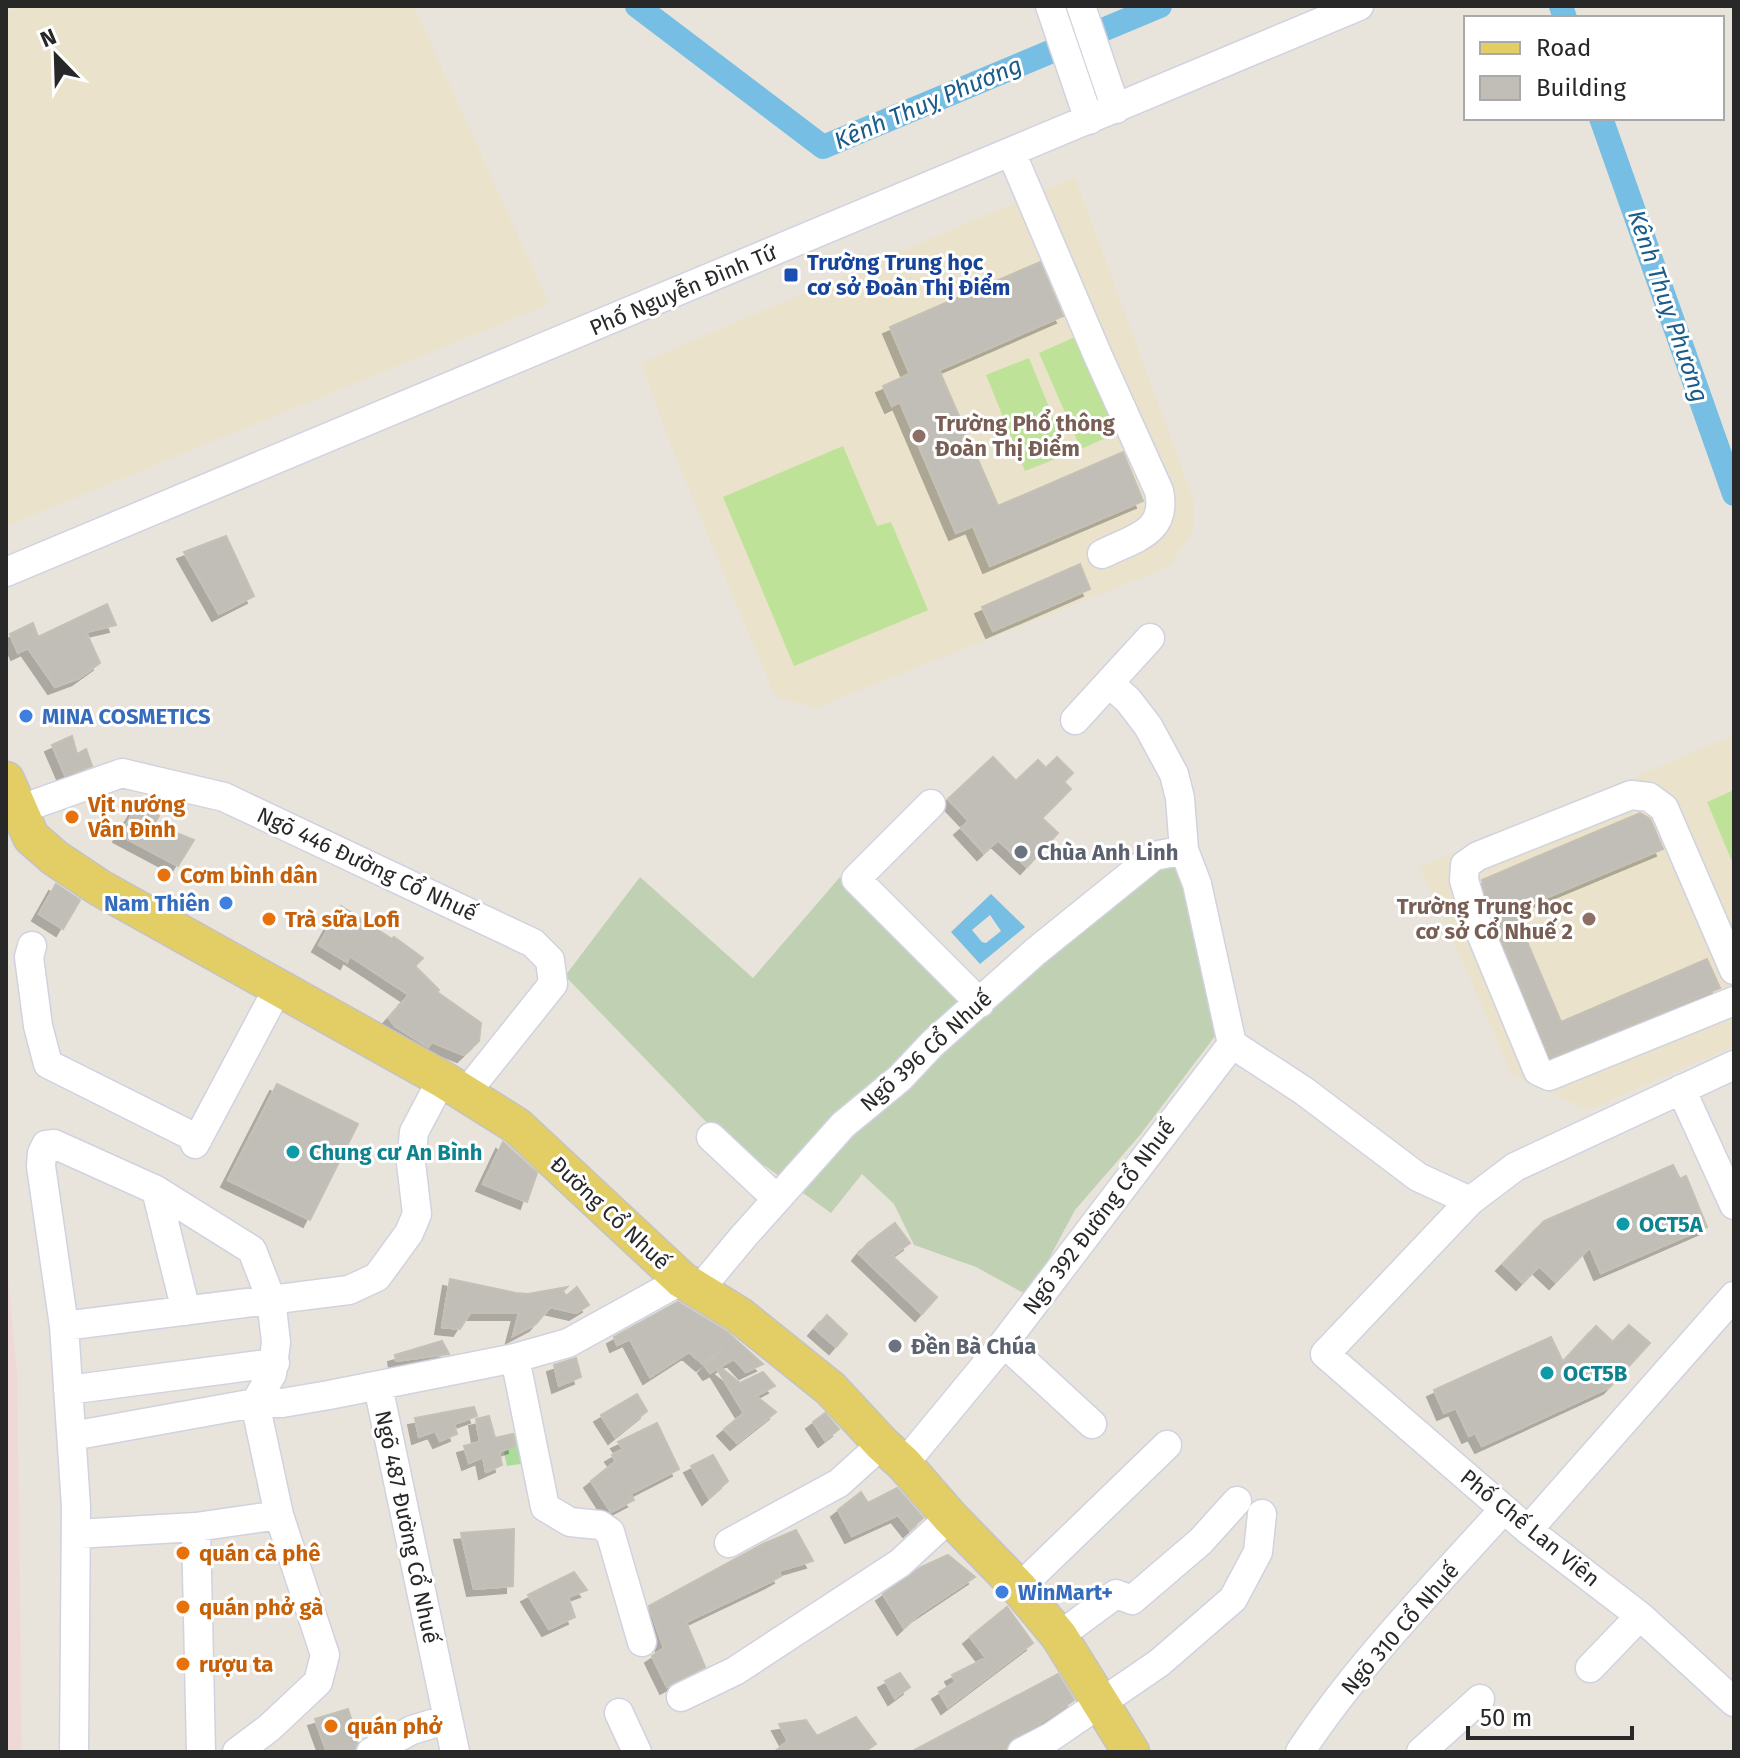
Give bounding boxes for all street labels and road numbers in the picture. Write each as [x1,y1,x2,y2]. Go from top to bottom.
street label: Phố Nguyễn Đình Tứ [585,238,781,342]
street label: Ngõ 446 Đường Cổ Nhuế [253,800,482,927]
street label: Ngõ 396 Cổ Nhuế [854,984,997,1117]
street label: Ngõ 392 Đường Cổ Nhuế [1016,1114,1181,1320]
street label: Đường Cổ Nhuế [545,1150,676,1275]
street label: Ngõ 487 Đường Cổ Nhuế [369,1408,446,1646]
street label: Phố Chế Lan Viên [1455,1464,1605,1592]
street label: Ngõ 310 Cổ Nhuế [1335,1557,1465,1701]

